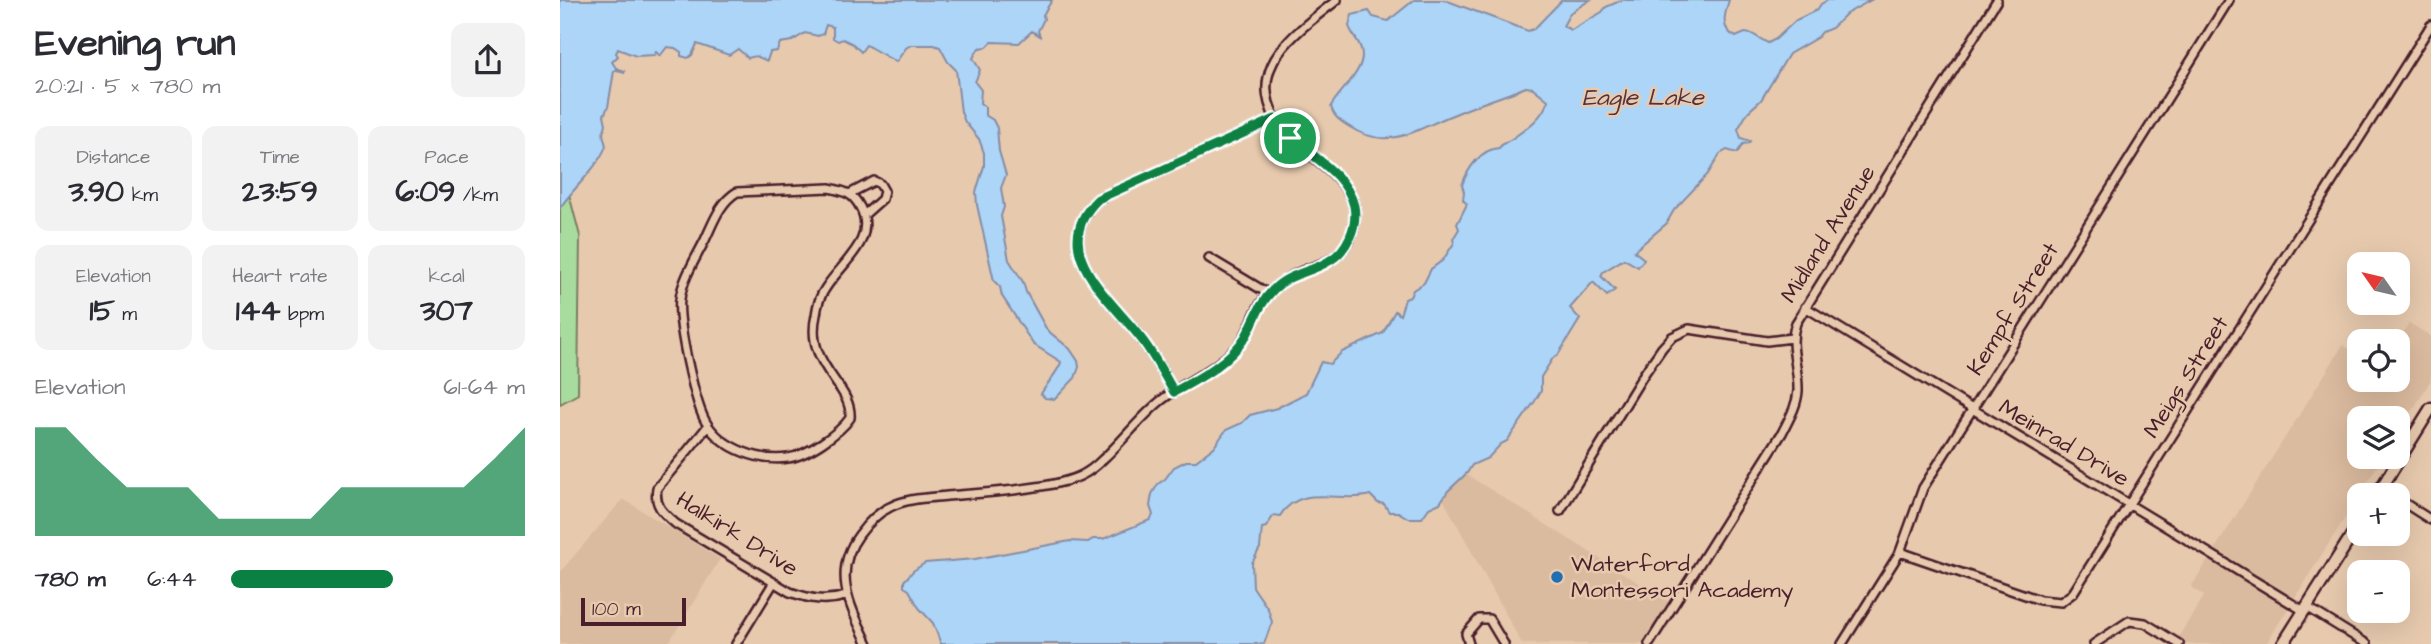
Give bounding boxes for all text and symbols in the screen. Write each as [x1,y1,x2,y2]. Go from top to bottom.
text: Evening run [35,18,236,70]
button: share [451,23,525,97]
text: 20:21 · 5 × 780 m [35,70,220,102]
water label: Eagle Lake [1582,81,1705,116]
pin [1260,108,1320,168]
icon: arrive [1271,119,1309,157]
text: Distance [76,144,150,171]
text: Time [260,144,300,171]
text: Pace [425,144,469,171]
street label: Midland Avenue [1773,159,1883,309]
text: 3.90 [69,171,124,213]
text: 23:59 [242,171,318,213]
text: 6:09 [395,171,455,213]
text: km [124,182,158,209]
text: /km [455,182,498,209]
street label: Kempf Street [1959,236,2067,381]
north arrow [2347,252,2410,315]
map controls [2347,252,2410,623]
text: Elevation [76,263,151,290]
text: Heart rate [232,263,328,290]
text: kcal [428,263,465,290]
text: 15 [90,290,115,332]
text: 144 [236,290,281,332]
text: 307 [420,290,473,332]
text: m [115,301,137,328]
text: bpm [281,301,324,328]
street label: Meigs Street [2136,309,2237,445]
button: locate [2347,329,2410,392]
text: Elevation [35,371,126,403]
text: 61–64 m [443,371,525,403]
street label: Meinrad Drive [1993,391,2135,495]
button: layers [2347,406,2410,469]
button: + [2347,483,2410,546]
street label: Halkirk Drive [670,484,804,584]
place label: Waterford Montessori Academy [1571,548,1794,607]
button: − [2347,560,2410,623]
text: 780 m [35,563,106,595]
text: 6:44 [147,563,197,595]
marker: Waterford Montessori Academy [1549,569,1565,585]
scale bar [581,595,686,627]
text: 100 m [592,596,641,623]

